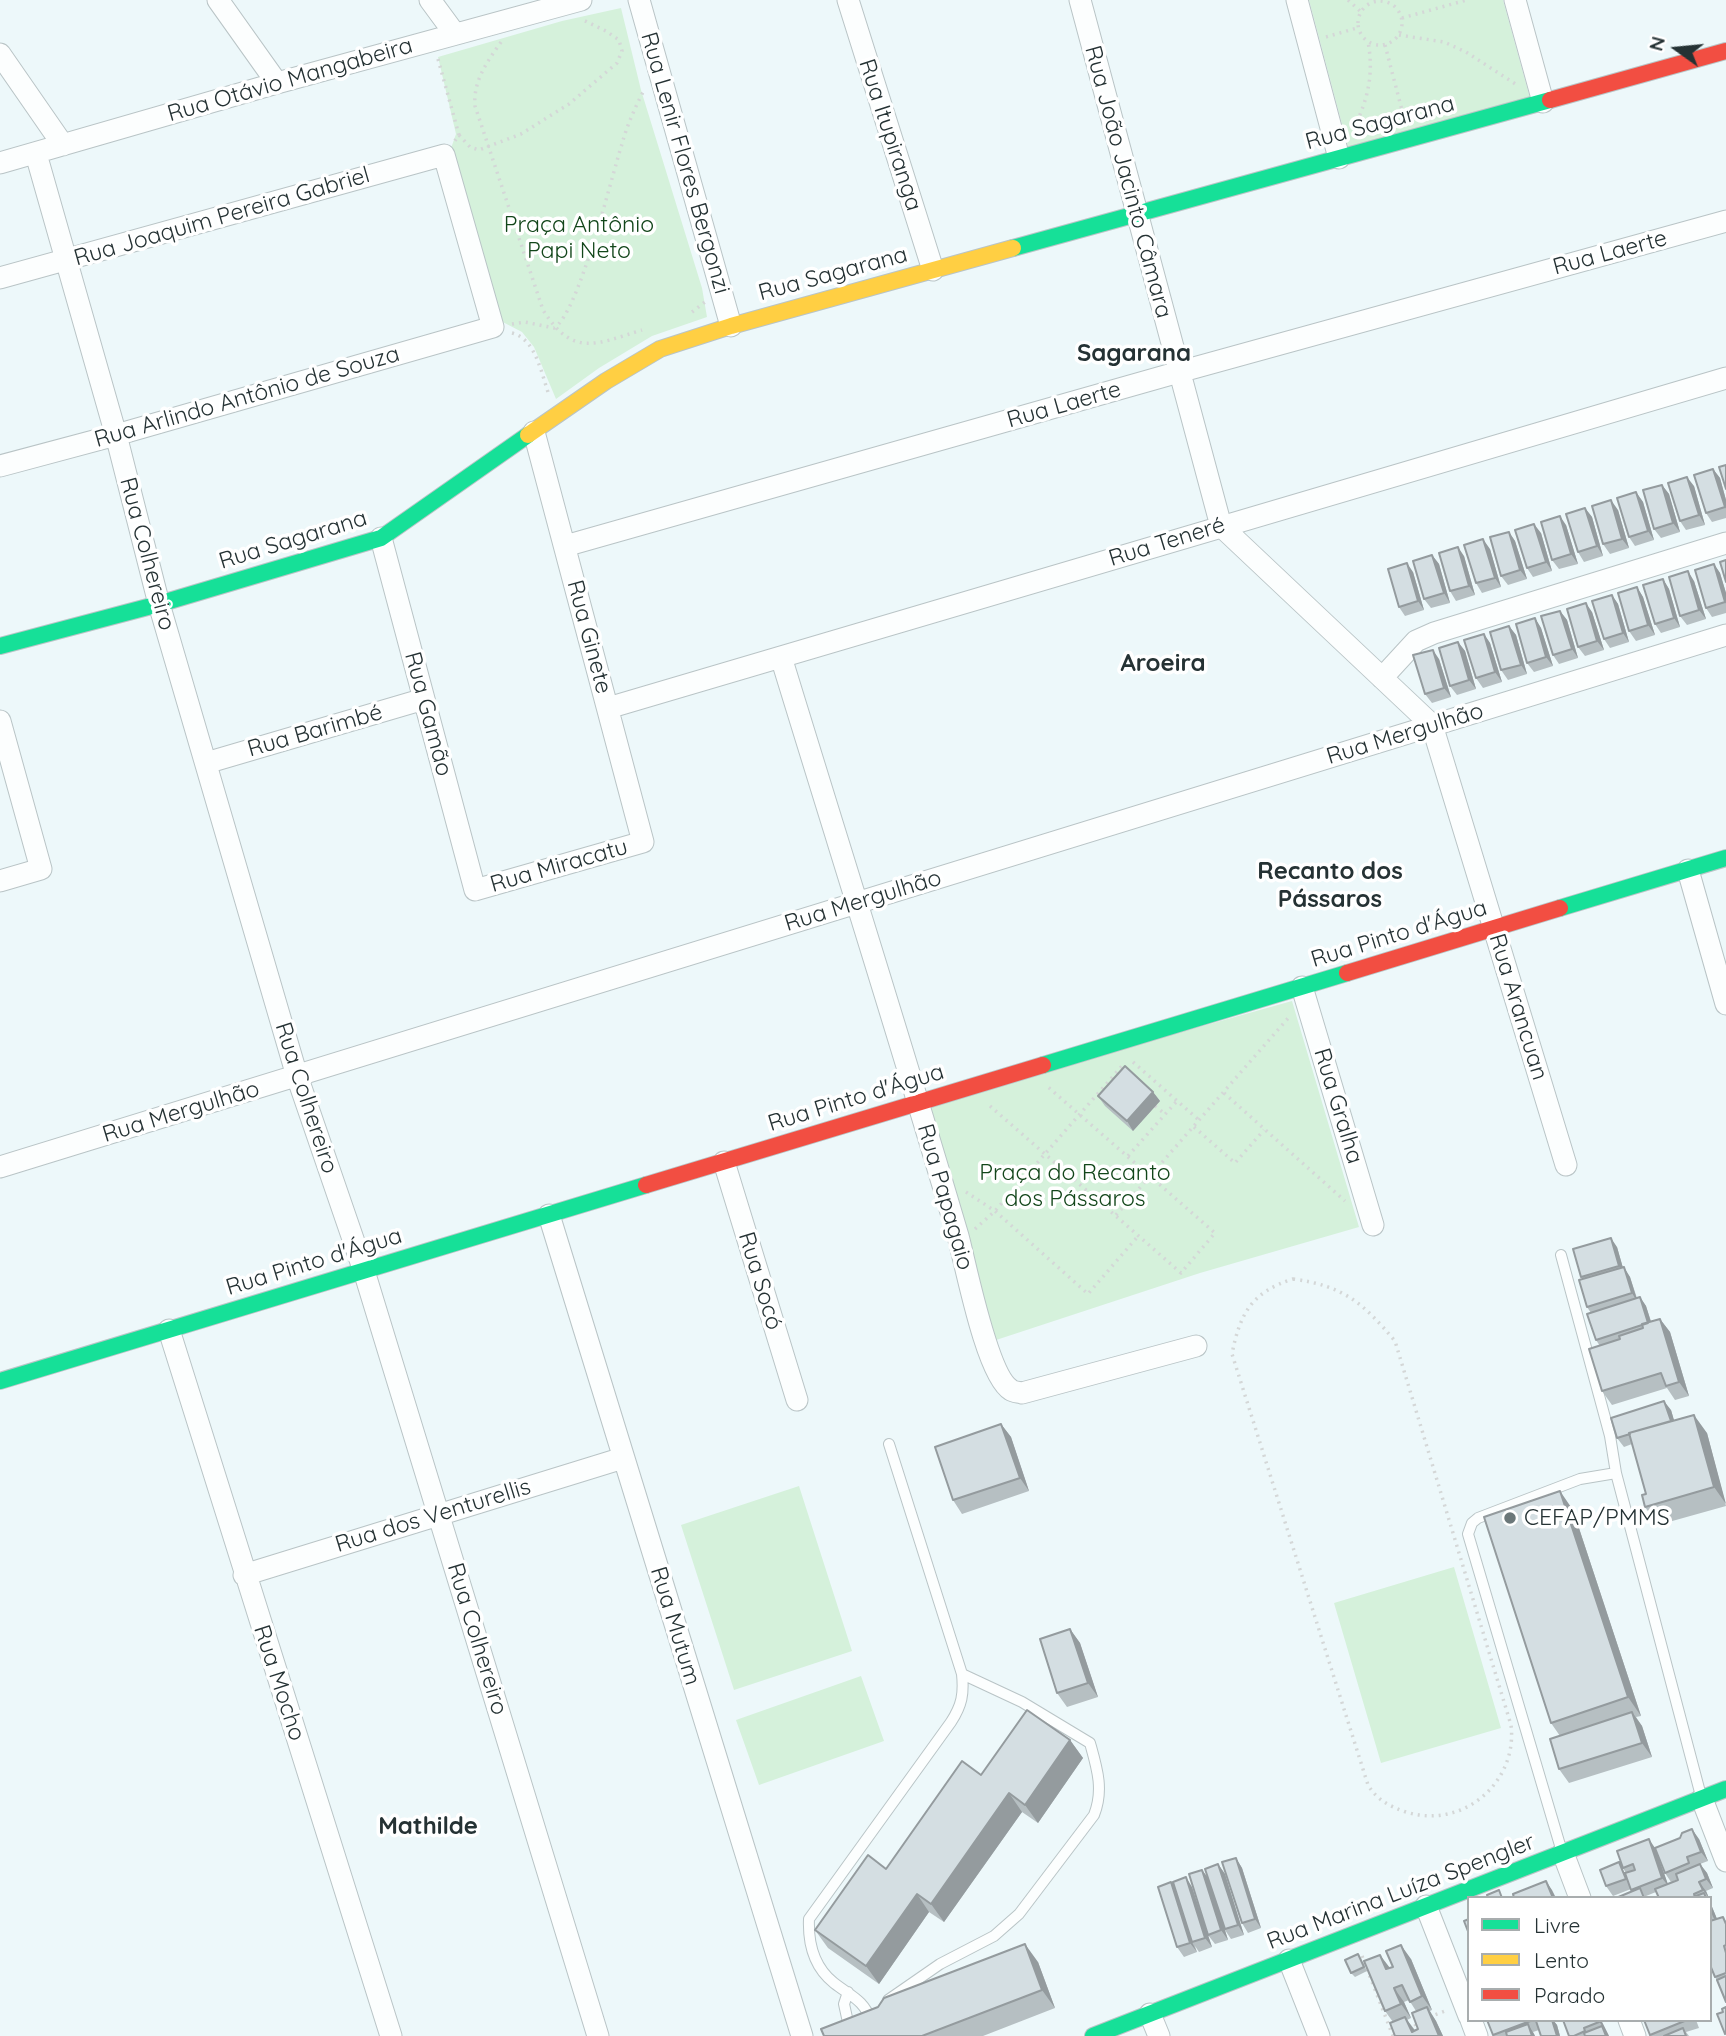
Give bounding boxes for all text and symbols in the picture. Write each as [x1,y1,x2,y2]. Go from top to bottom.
north arrow [1642,14,1712,84]
street label: Rua Lenir Flores Bergonzi [634,29,736,297]
street label: Rua Otávio Mangabeira [164,32,416,128]
text: N [1643,34,1670,53]
street label: Rua João Jacinto Câmara [1078,43,1178,321]
street label: Rua Itupiranga [852,56,928,214]
street label: Rua Sagarana [1302,90,1458,156]
street label: Rua Joaquim Pereira Gabriel [71,161,373,273]
park label: Praça Antônio Papi Neto [504,211,654,265]
street label: Rua Laerte [1550,225,1670,281]
street label: Rua Sagarana [755,241,911,307]
street label: Rua Arlindo Antônio de Souza [91,340,403,454]
district label: Sagarana [1077,340,1191,368]
street label: Rua Laerte [1004,376,1124,434]
street label: Rua Colhereiro [113,474,181,634]
street label: Rua Sagarana [216,504,370,576]
street label: Rua Teneré [1105,511,1229,573]
street label: Rua Ginete [561,577,617,697]
street label: Rua Gamão [398,649,458,779]
district label: Aroeira [1120,650,1206,678]
street label: Rua Mergulhão [1323,697,1487,771]
street label: Rua Barimbé [244,699,386,763]
street label: Rua Miracatu [487,833,631,899]
district label: Recanto dos Pássaros [1257,858,1403,914]
street label: Rua Mergulhão [781,864,945,938]
street label: Rua Pinto d'Água [1308,894,1490,974]
street label: Rua Arancuan [1483,931,1553,1083]
street label: Rua Colhereiro [269,1019,343,1177]
street label: Rua Gralha [1307,1045,1369,1167]
street label: Rua Pinto d'Água [765,1058,947,1138]
street label: Rua Mergulhão [99,1075,263,1149]
street label: Rua Papagaio [911,1121,979,1273]
park label: Praça do Recanto dos Pássaros [979,1159,1171,1213]
street label: Rua Pinto d'Água [223,1222,405,1302]
street label: Rua Socó [732,1229,788,1333]
street label: Rua dos Venturellis [332,1473,534,1559]
place label: CEFAP/PMMS [1524,1504,1670,1532]
marker: CEFAP/PMMS [1502,1510,1518,1526]
street label: Rua Colhereiro [441,1560,513,1718]
street label: Rua Mutum [644,1563,706,1689]
street label: Rua Mocho [247,1622,311,1744]
district label: Mathilde [378,1813,478,1841]
street label: Rua Marina Luíza Spengler [1263,1828,1539,1956]
legend [1467,1896,1712,2022]
text: Livre [1534,1912,1580,1938]
text: Lento [1534,1947,1589,1973]
text: Parado [1534,1982,1605,2008]

